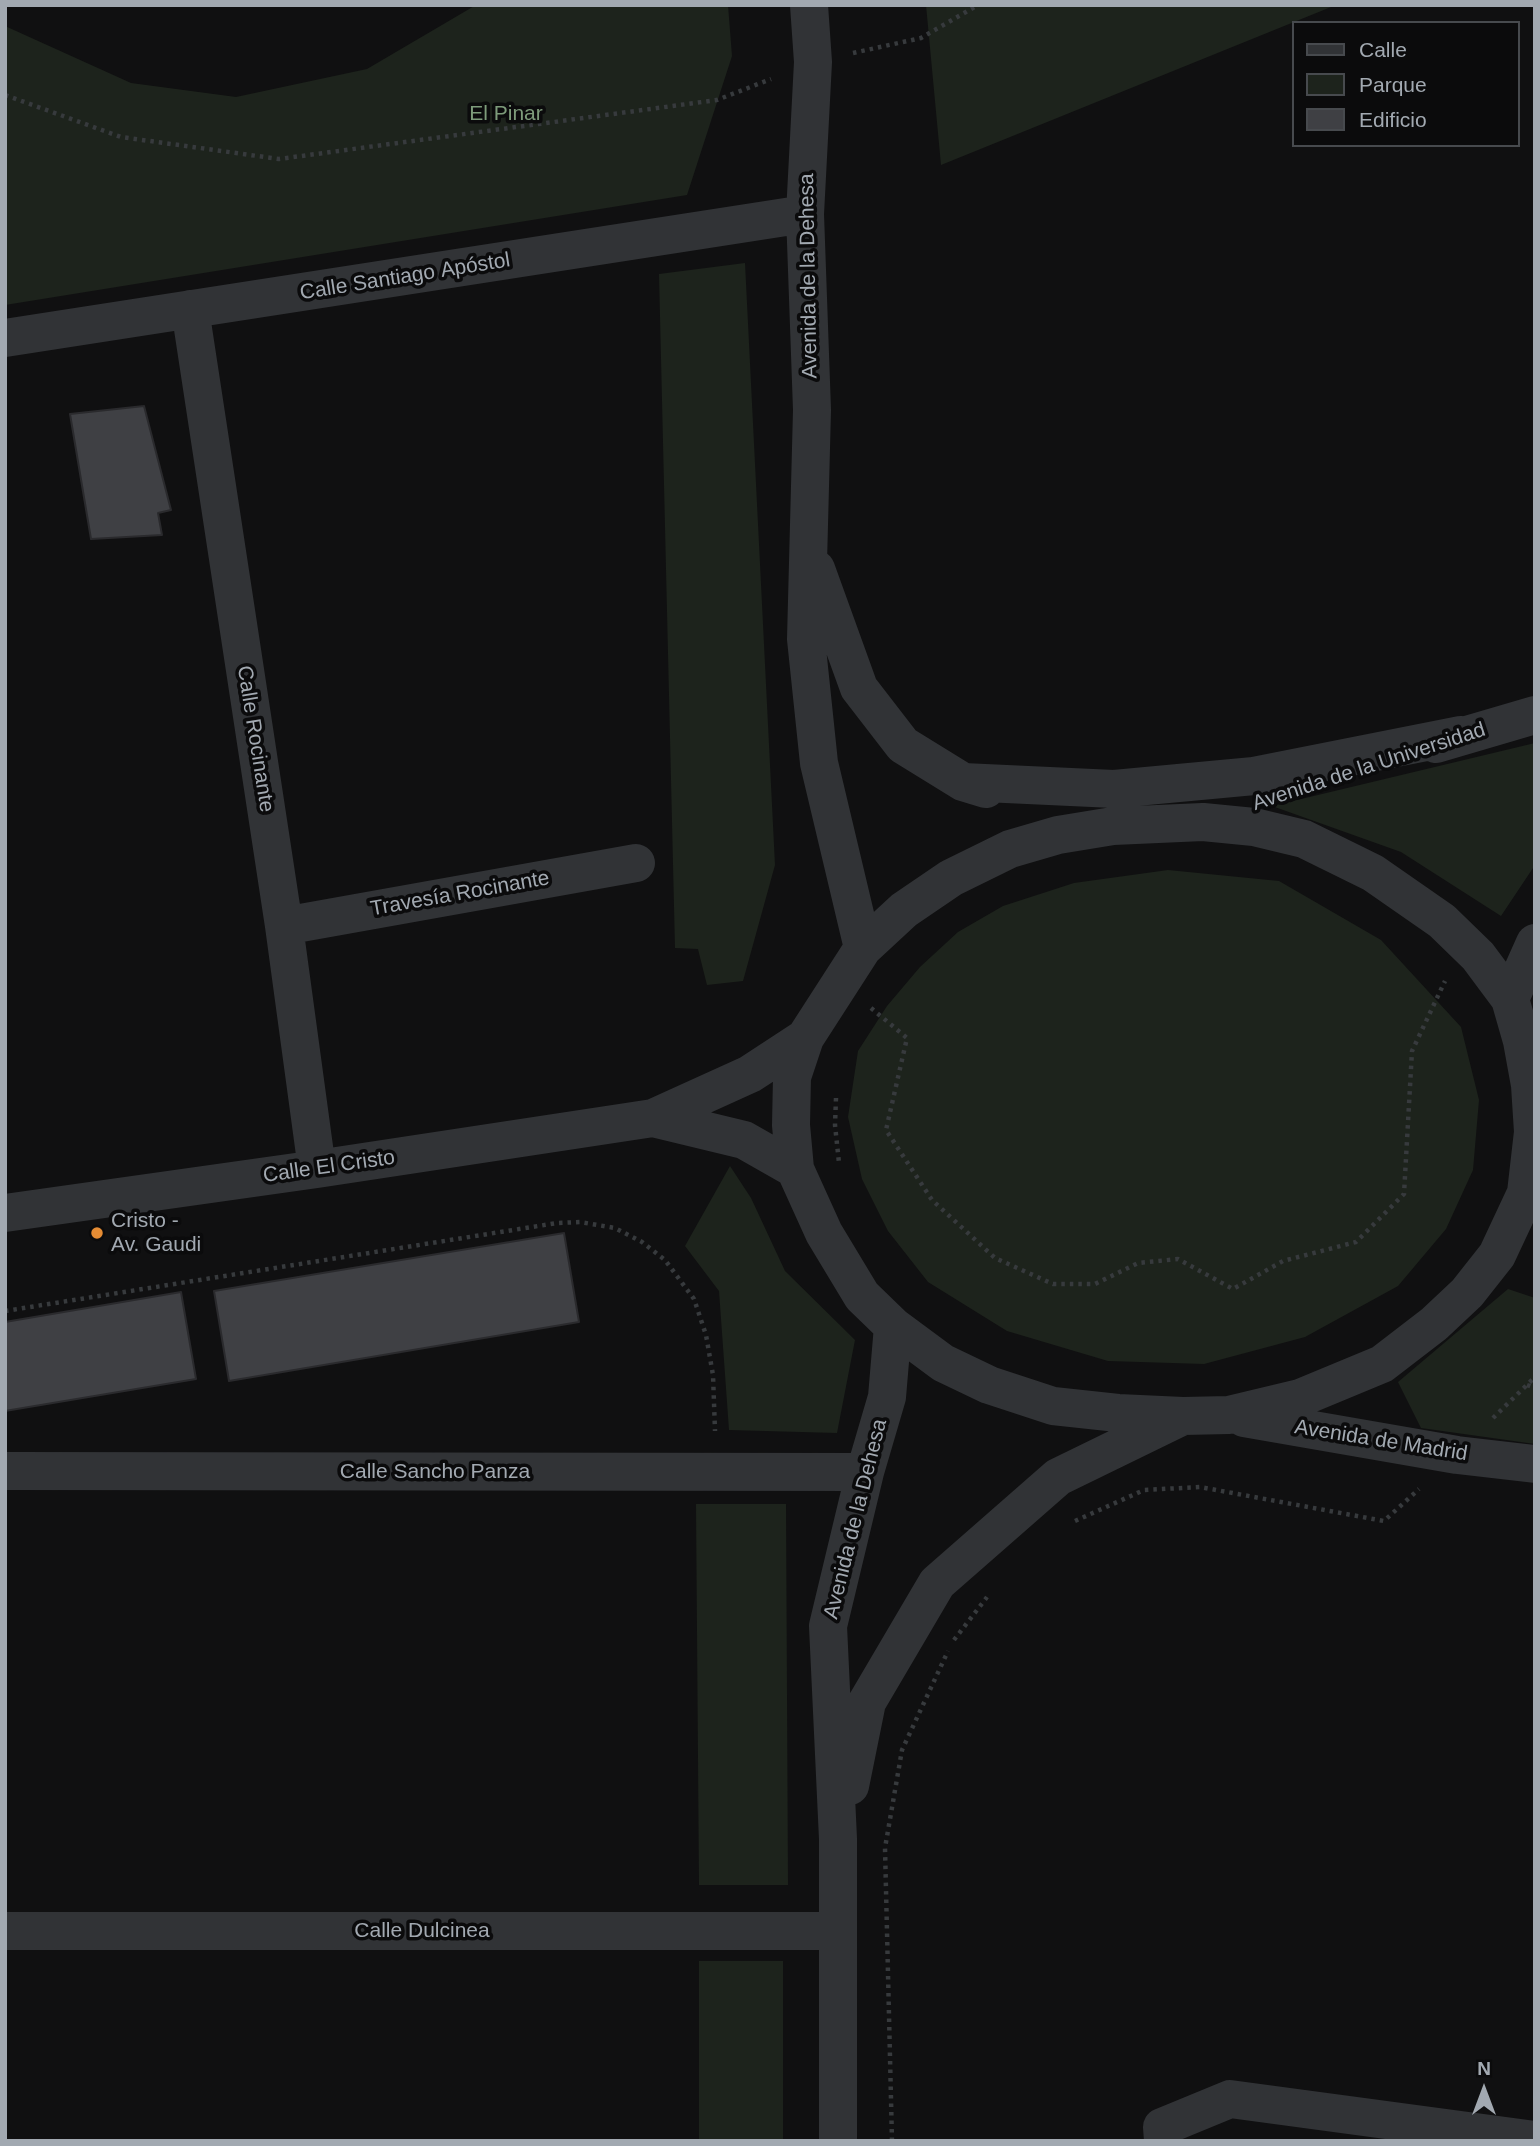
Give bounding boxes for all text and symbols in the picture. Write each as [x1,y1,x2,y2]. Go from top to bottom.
legend [1292,21,1519,147]
text: Calle [1359,38,1407,61]
text: Parque [1359,73,1427,96]
park label: El Pinar [469,101,543,127]
text: Edificio [1359,108,1427,131]
street label: Avenida de la Dehesa [795,173,823,379]
street label: Calle Santiago Apóstol [298,248,512,306]
street label: Calle Rocinante [231,664,279,814]
street label: Avenida de la Universidad [1249,717,1489,817]
street label: Travesía Rocinante [369,866,551,922]
street label: Calle El Cristo [261,1145,397,1189]
place label: Cristo - Av. Gaudi [111,1208,201,1258]
marker: Cristo - Av. Gaudi [89,1225,105,1241]
street label: Avenida de Madrid [1293,1415,1469,1467]
street label: Avenida de la Dehesa [819,1416,893,1622]
street label: Calle Sancho Panza [340,1459,530,1485]
street label: Calle Dulcinea [354,1918,490,1944]
north arrow [1449,2055,1519,2125]
text: N [1477,2058,1491,2079]

